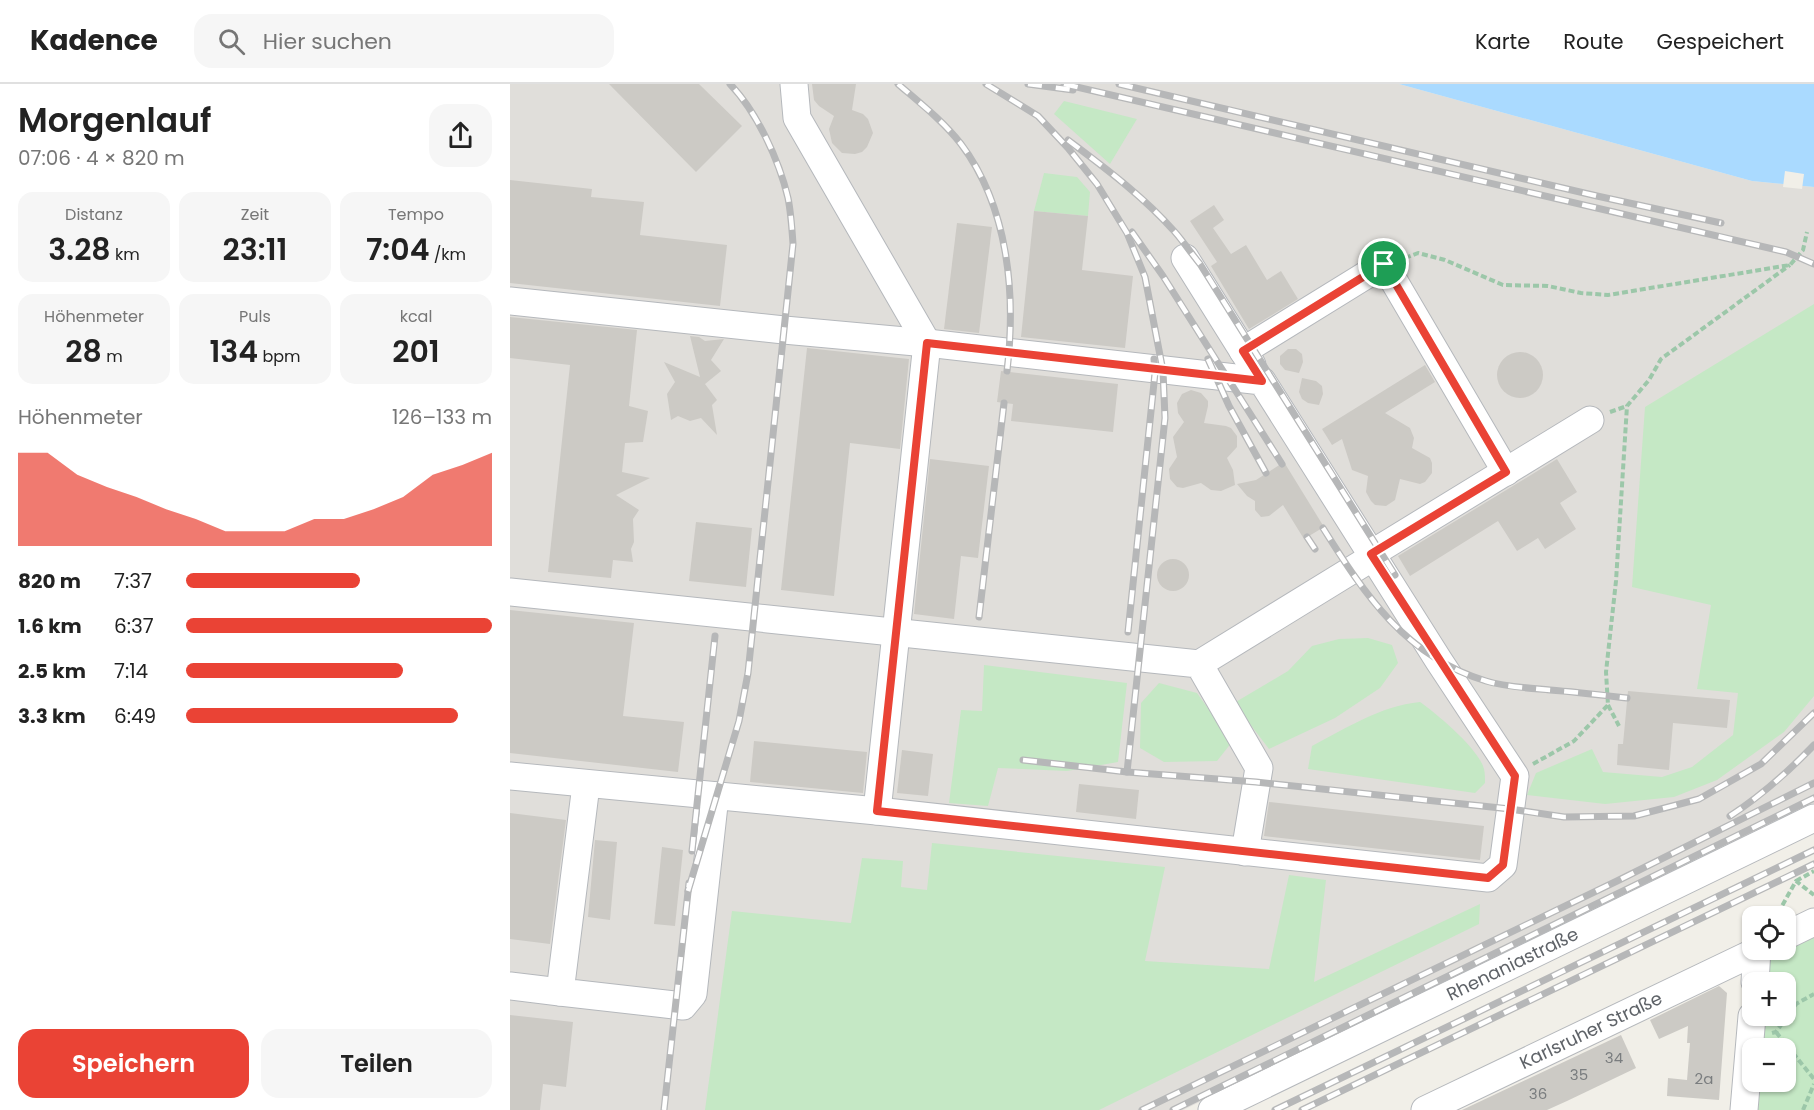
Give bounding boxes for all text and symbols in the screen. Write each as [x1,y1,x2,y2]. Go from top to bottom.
search box [194,14,614,68]
text: Kadence [30,21,158,60]
icon: search [215,25,248,58]
text: Hier suchen [263,26,392,57]
text: Karte [1475,27,1530,56]
text: Route [1563,27,1624,56]
text: Gespeichert [1657,27,1784,56]
text: Morgenlauf [18,97,211,144]
button: share [429,104,492,167]
text: 07:06 · 4 × 820 m [18,144,185,172]
text: Distanz [65,203,123,226]
text: Zeit [241,203,269,226]
text: Tempo [388,203,444,226]
text: 3.28 [48,228,111,271]
text: 23:11 [223,228,287,271]
text: 7:04 [366,228,429,271]
pin [1358,238,1409,289]
text: km [111,243,140,266]
text: /km [429,243,466,266]
icon: arrive [1367,247,1400,280]
text: Höhenmeter [44,305,144,328]
text: Puls [239,305,271,328]
text: kcal [400,305,432,328]
text: 28 [65,330,102,373]
text: 134 [209,330,258,373]
text: 201 [392,330,440,373]
text: m [102,345,123,368]
text: bpm [258,345,301,368]
text: Höhenmeter [18,403,143,431]
text: 126–133 m [392,403,492,431]
text: 820 m [18,567,81,595]
text: 7:37 [114,567,152,595]
text: 1.6 km [18,612,82,640]
text: 6:37 [114,612,154,640]
text: 2.5 km [18,657,86,685]
text: 7:14 [114,657,148,685]
text: 3.3 km [18,702,86,730]
text: 6:49 [114,702,156,730]
map controls [1742,906,1796,1092]
button: locate [1742,906,1796,960]
street label: Rhenaniastraße [1442,921,1582,1006]
button: + [1742,972,1796,1026]
street label: Karlsruher Straße [1515,985,1666,1075]
button: Speichern [18,1029,249,1098]
button: Teilen [261,1029,492,1098]
button: − [1742,1038,1796,1092]
house number: 34 [1605,1047,1623,1068]
house number: 35 [1570,1064,1588,1085]
house number: 2a [1695,1068,1713,1089]
house number: 36 [1529,1083,1547,1104]

